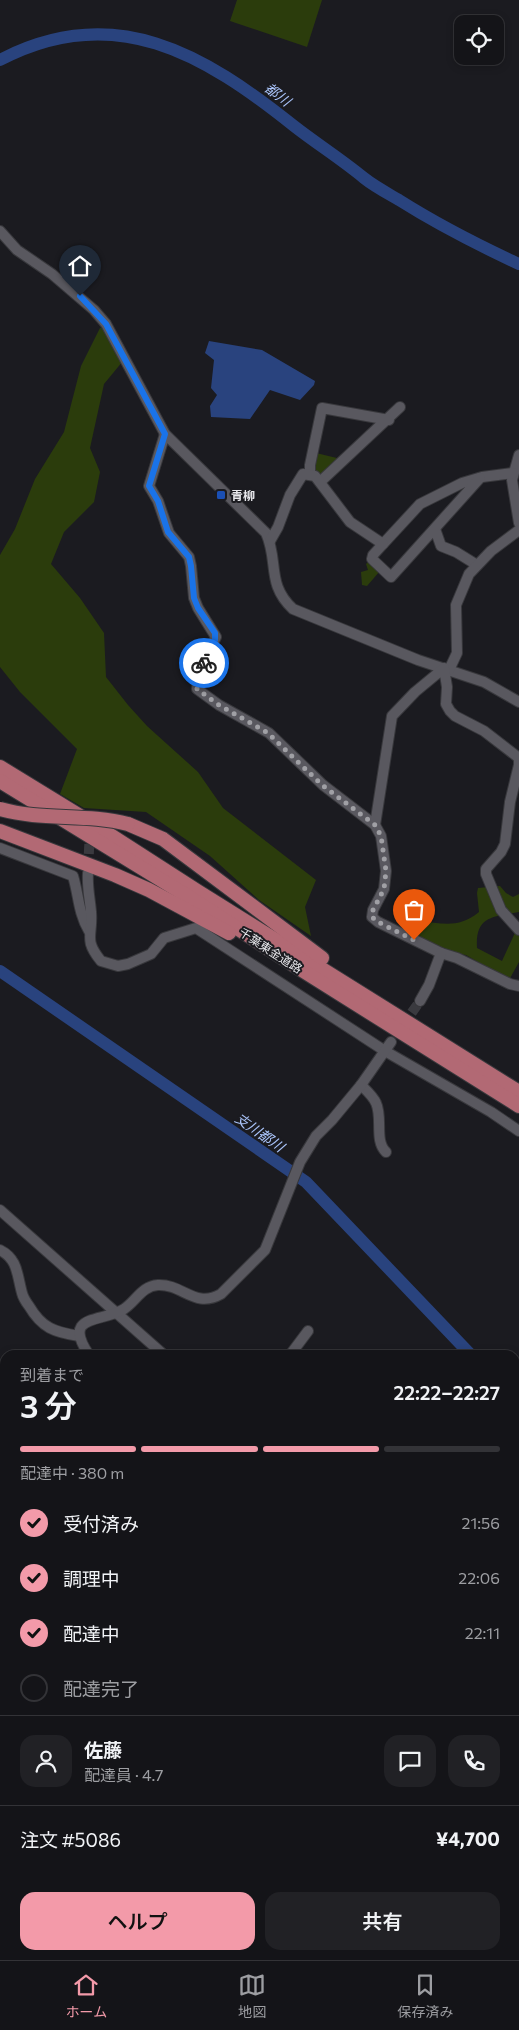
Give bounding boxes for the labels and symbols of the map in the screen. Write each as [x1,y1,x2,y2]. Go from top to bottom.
water label: 都川 [262,79,296,110]
pin [59,245,101,296]
place label: 青柳 [231,488,255,502]
marker: 青柳 [215,489,227,501]
courier [179,638,229,688]
pin [393,889,435,940]
street label: 千葉東金道路 [237,925,305,975]
water label: 支川都川 [232,1109,289,1156]

